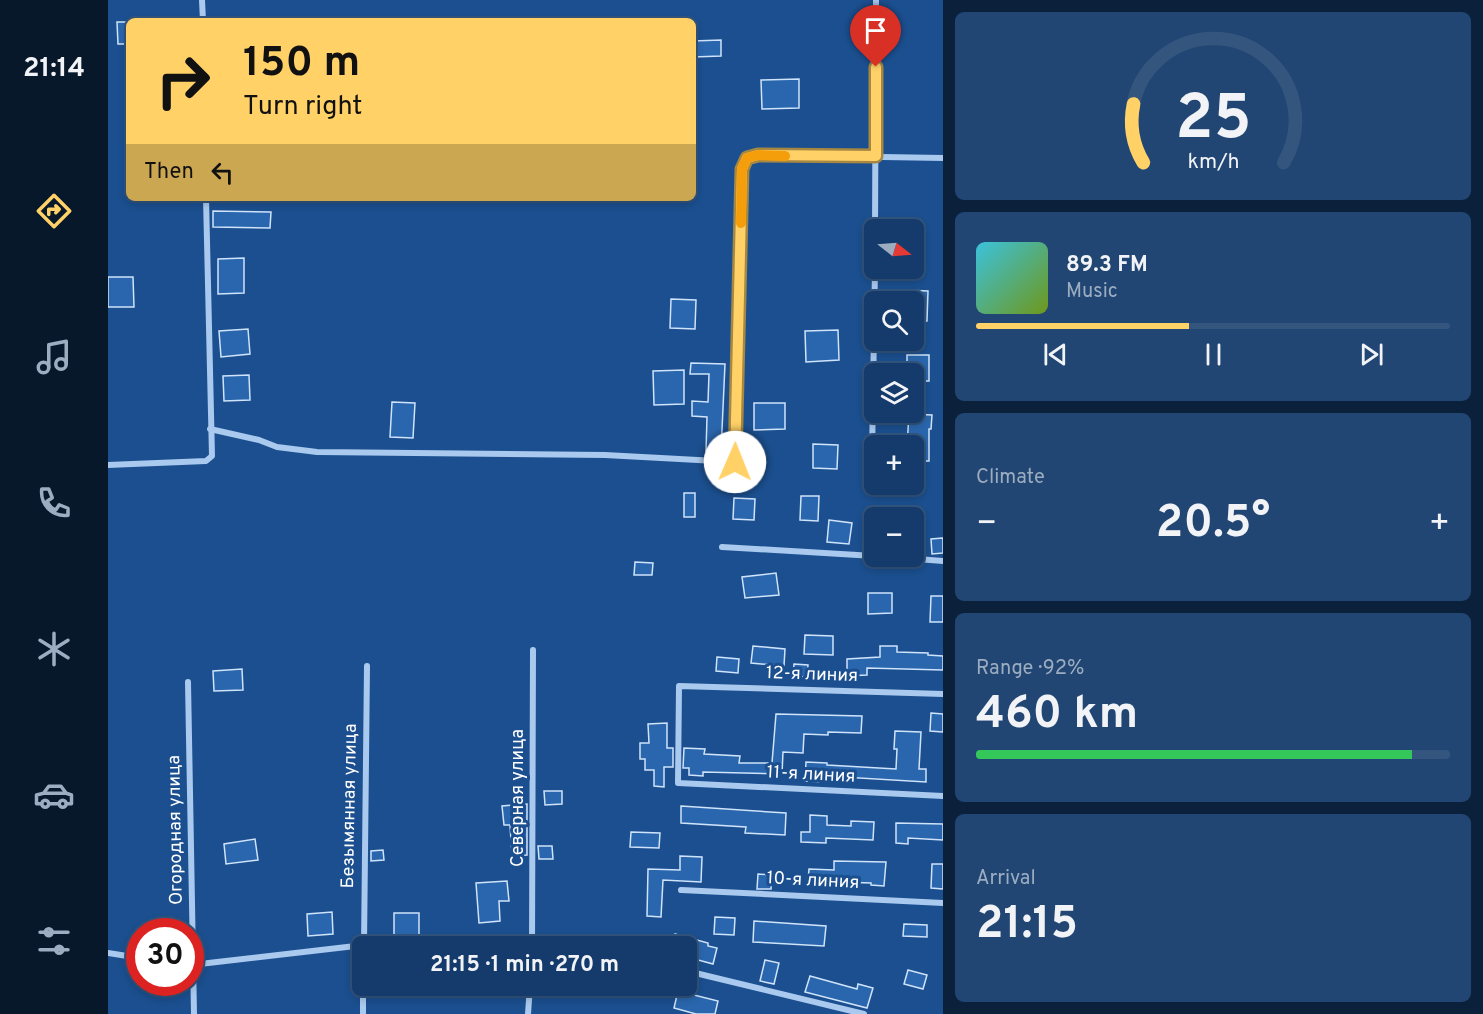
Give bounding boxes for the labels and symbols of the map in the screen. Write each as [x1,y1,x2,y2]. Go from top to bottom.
pin [850,5,901,67]
north arrow [864,219,924,279]
position arrow [703,430,767,494]
street label: 12-я линия [766,662,858,688]
street label: Безымянная улица [337,723,363,889]
street label: Северная улица [507,729,530,867]
street label: Огородная улица [163,755,189,905]
street label: 11-я линия [766,761,856,789]
street label: 10-я линия [766,867,860,895]
speed limit sign: 30 [126,918,204,996]

